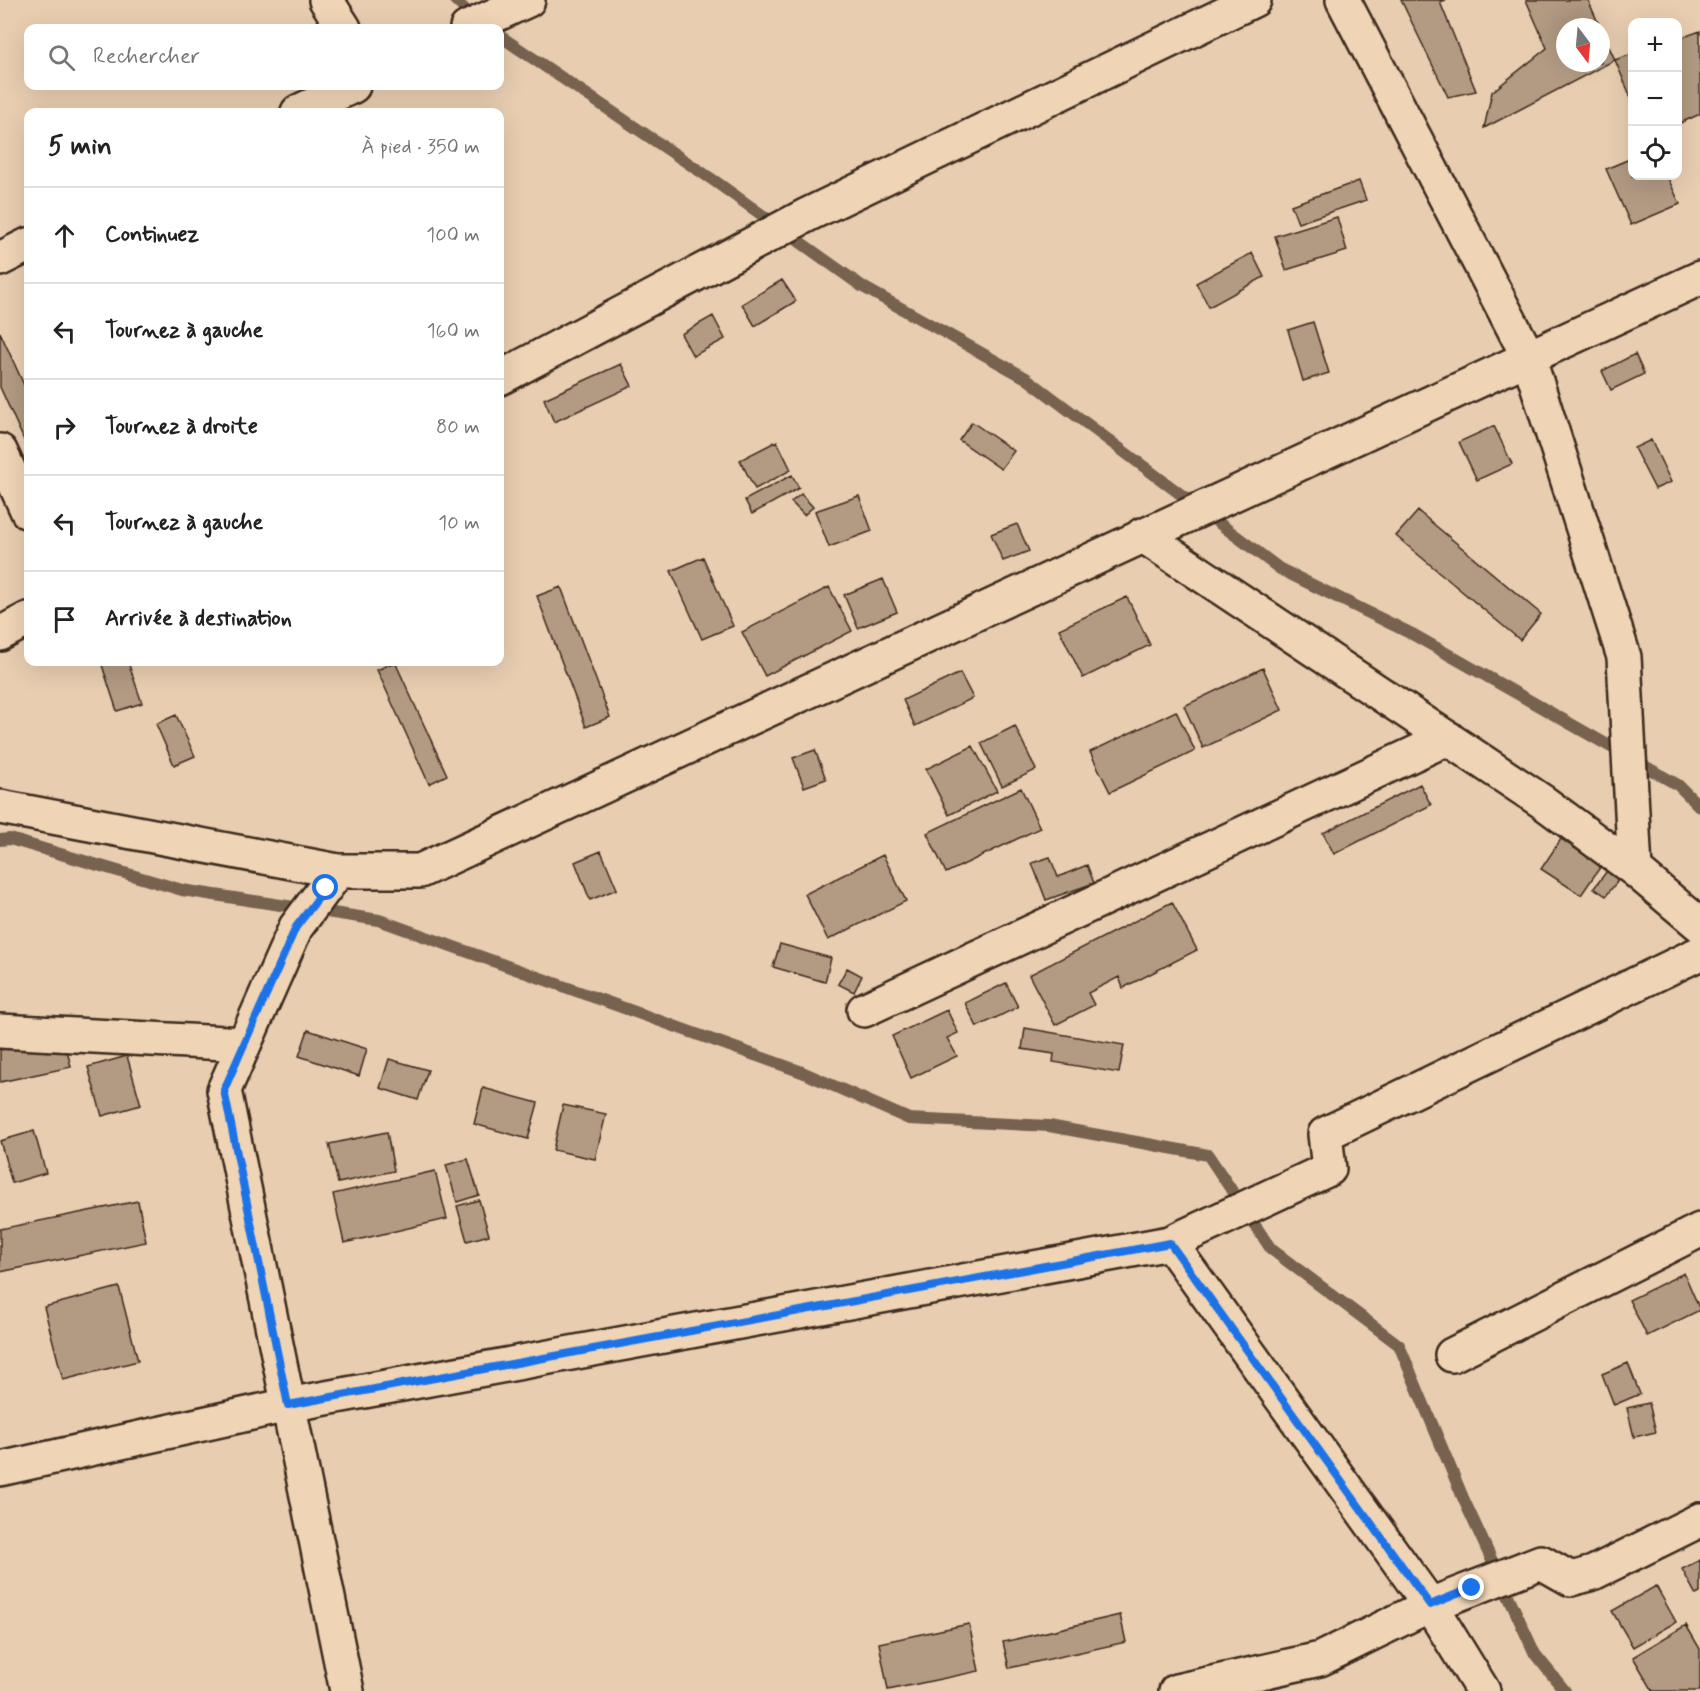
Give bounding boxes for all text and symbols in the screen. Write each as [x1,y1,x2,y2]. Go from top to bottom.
north arrow [1556,18,1610,72]
map controls [1628,18,1682,180]
button: + [1628,18,1682,72]
search box [24,24,504,90]
icon: search [45,41,78,74]
text: Rechercher [93,43,200,71]
button: − [1628,72,1682,126]
button: locate [1628,126,1682,180]
text: 5 min [48,130,112,164]
text: À pied · 350 m [361,134,480,161]
icon: ahead [48,219,81,252]
text: Continuez [105,221,199,249]
text: 100 m [426,222,480,249]
icon: left [48,315,81,348]
text: Tournez à gauche [105,317,263,345]
text: 160 m [427,318,480,345]
icon: right [48,411,81,444]
text: Tournez à droite [105,413,258,441]
text: 80 m [436,414,480,441]
icon: left [48,507,81,540]
text: Tournez à gauche [105,509,263,537]
text: 10 m [438,510,480,537]
icon: arrive [48,603,81,636]
text: Arrivée à destination [105,605,292,633]
route start [312,874,338,900]
route end [1458,1574,1484,1600]

